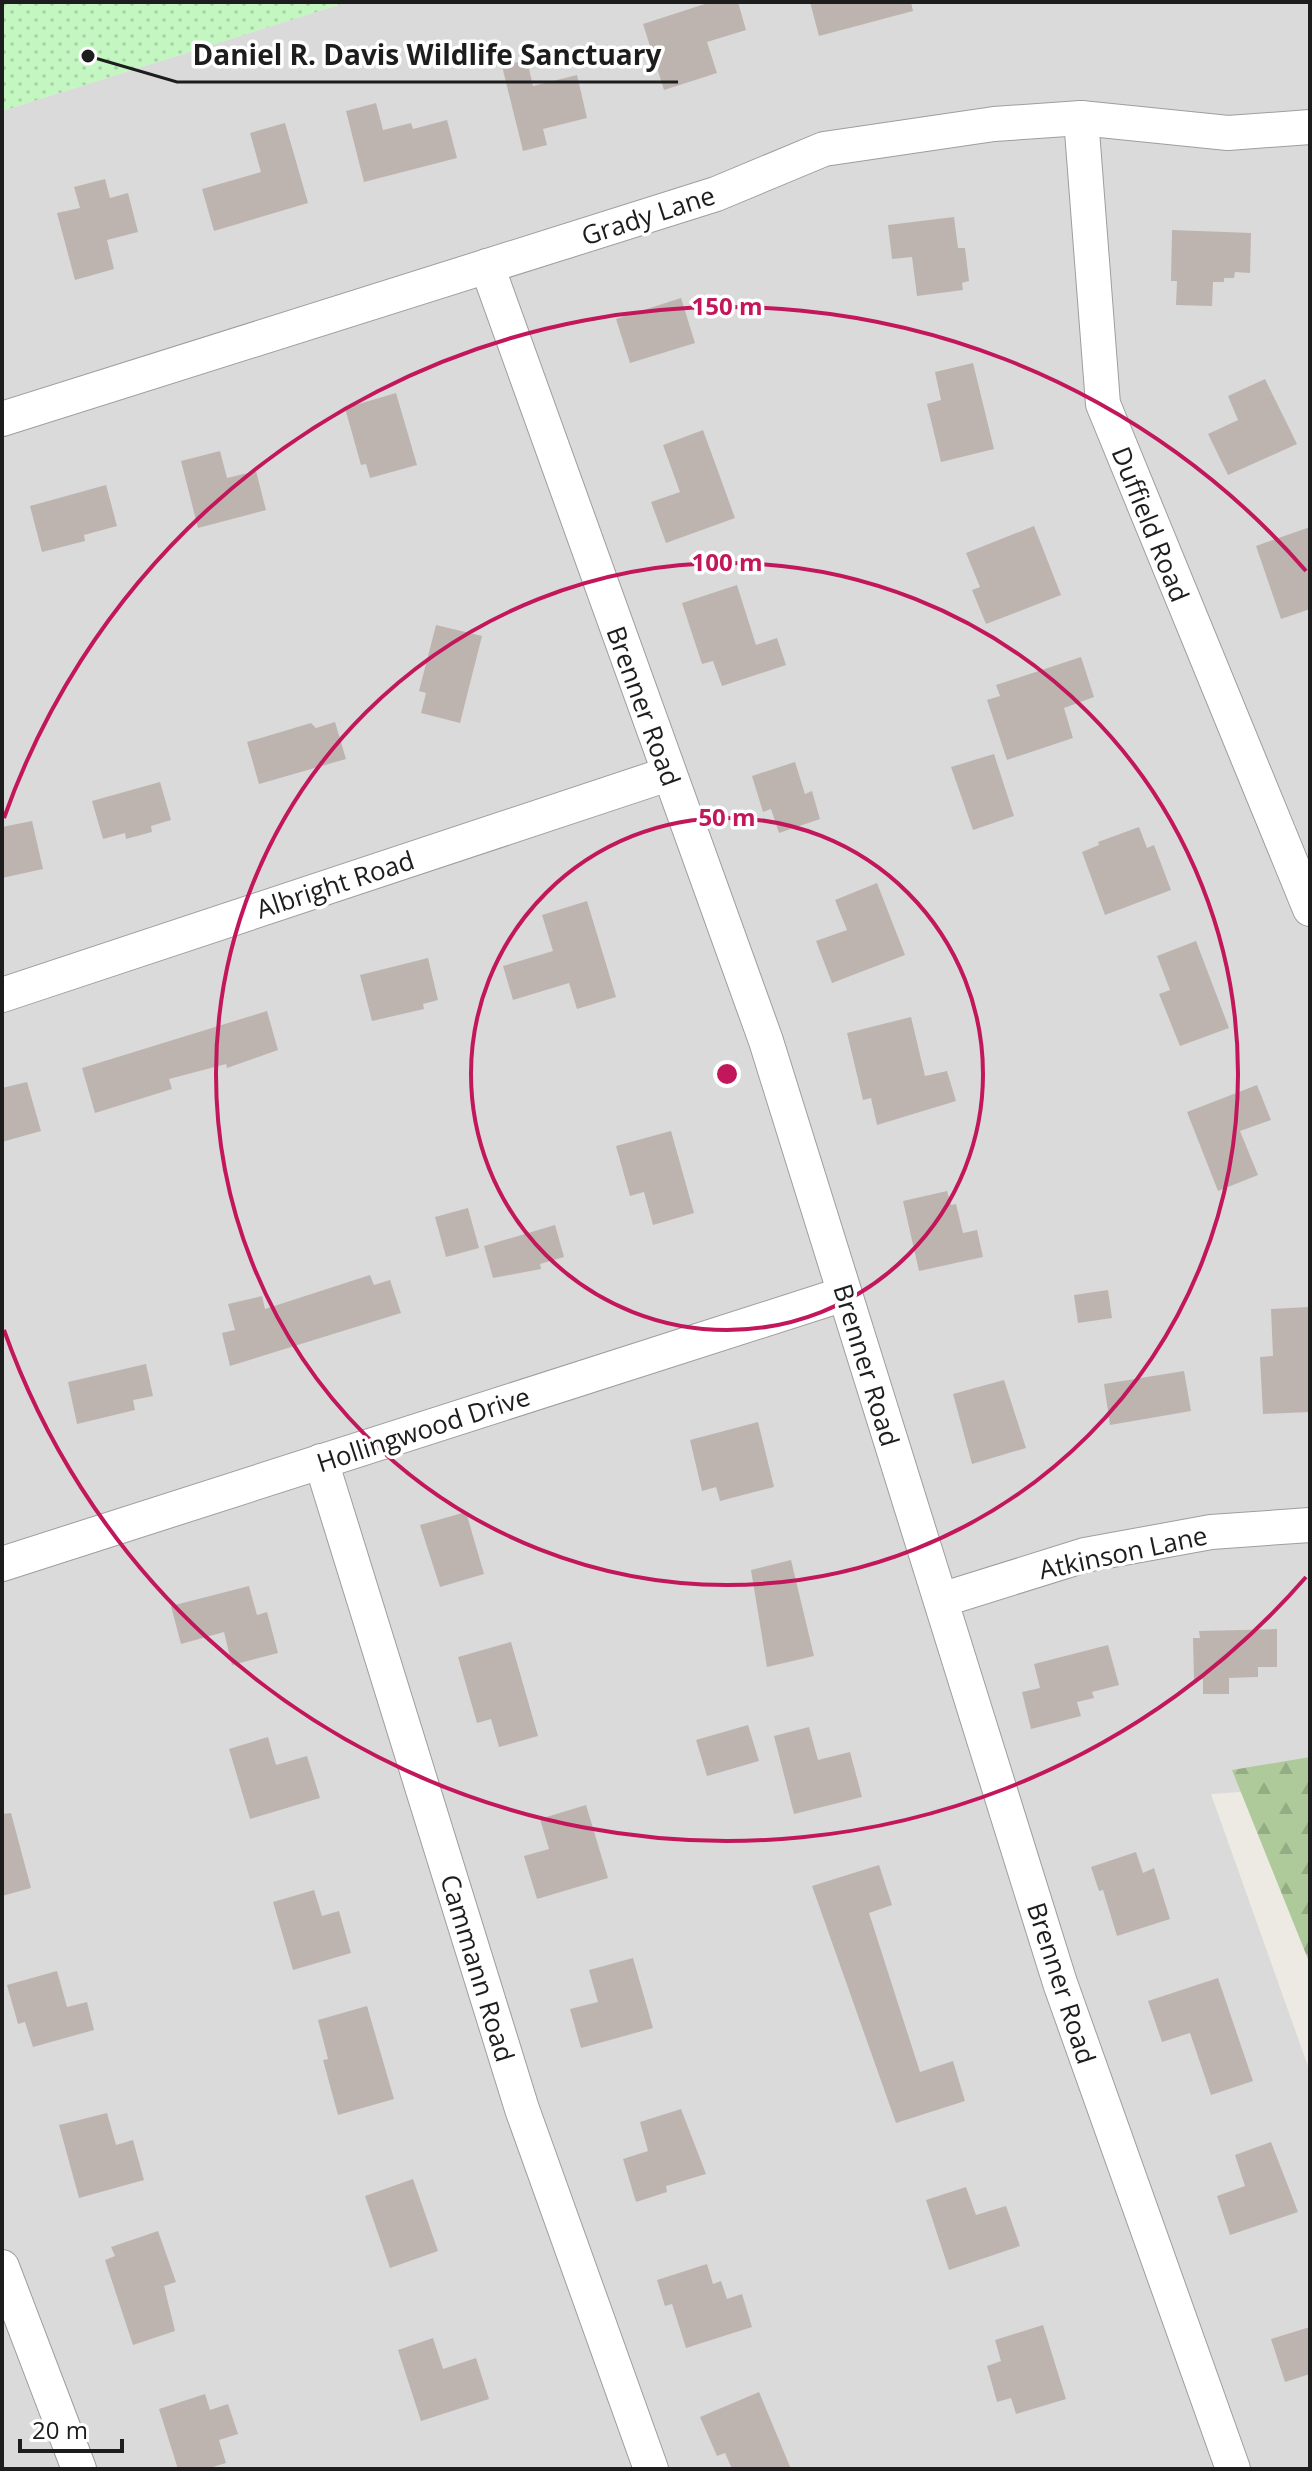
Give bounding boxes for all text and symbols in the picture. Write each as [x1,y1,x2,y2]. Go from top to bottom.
callout: Daniel R. Davis Wildlife Sanctuary [177,30,678,82]
text: Daniel R. Davis Wildlife Sanctuary [193,35,661,73]
street label: Grady Lane [577,177,719,253]
text: 150 m [692,289,762,322]
street label: Duffield Road [1103,441,1199,607]
text: 100 m [692,545,762,578]
street label: Brenner Road [598,621,690,791]
text: 50 m [698,800,756,833]
street label: Albright Road [251,842,419,926]
centre of rings [713,1060,741,1088]
street label: Brenner Road [825,1279,909,1451]
street label: Hollingwood Drive [312,1378,534,1480]
street label: Atkinson Lane [1036,1517,1210,1587]
street label: Cammann Road [432,1870,524,2066]
street label: Brenner Road [1019,1898,1105,2068]
scale bar [20,2403,122,2453]
text: 20 m [32,2413,88,2446]

